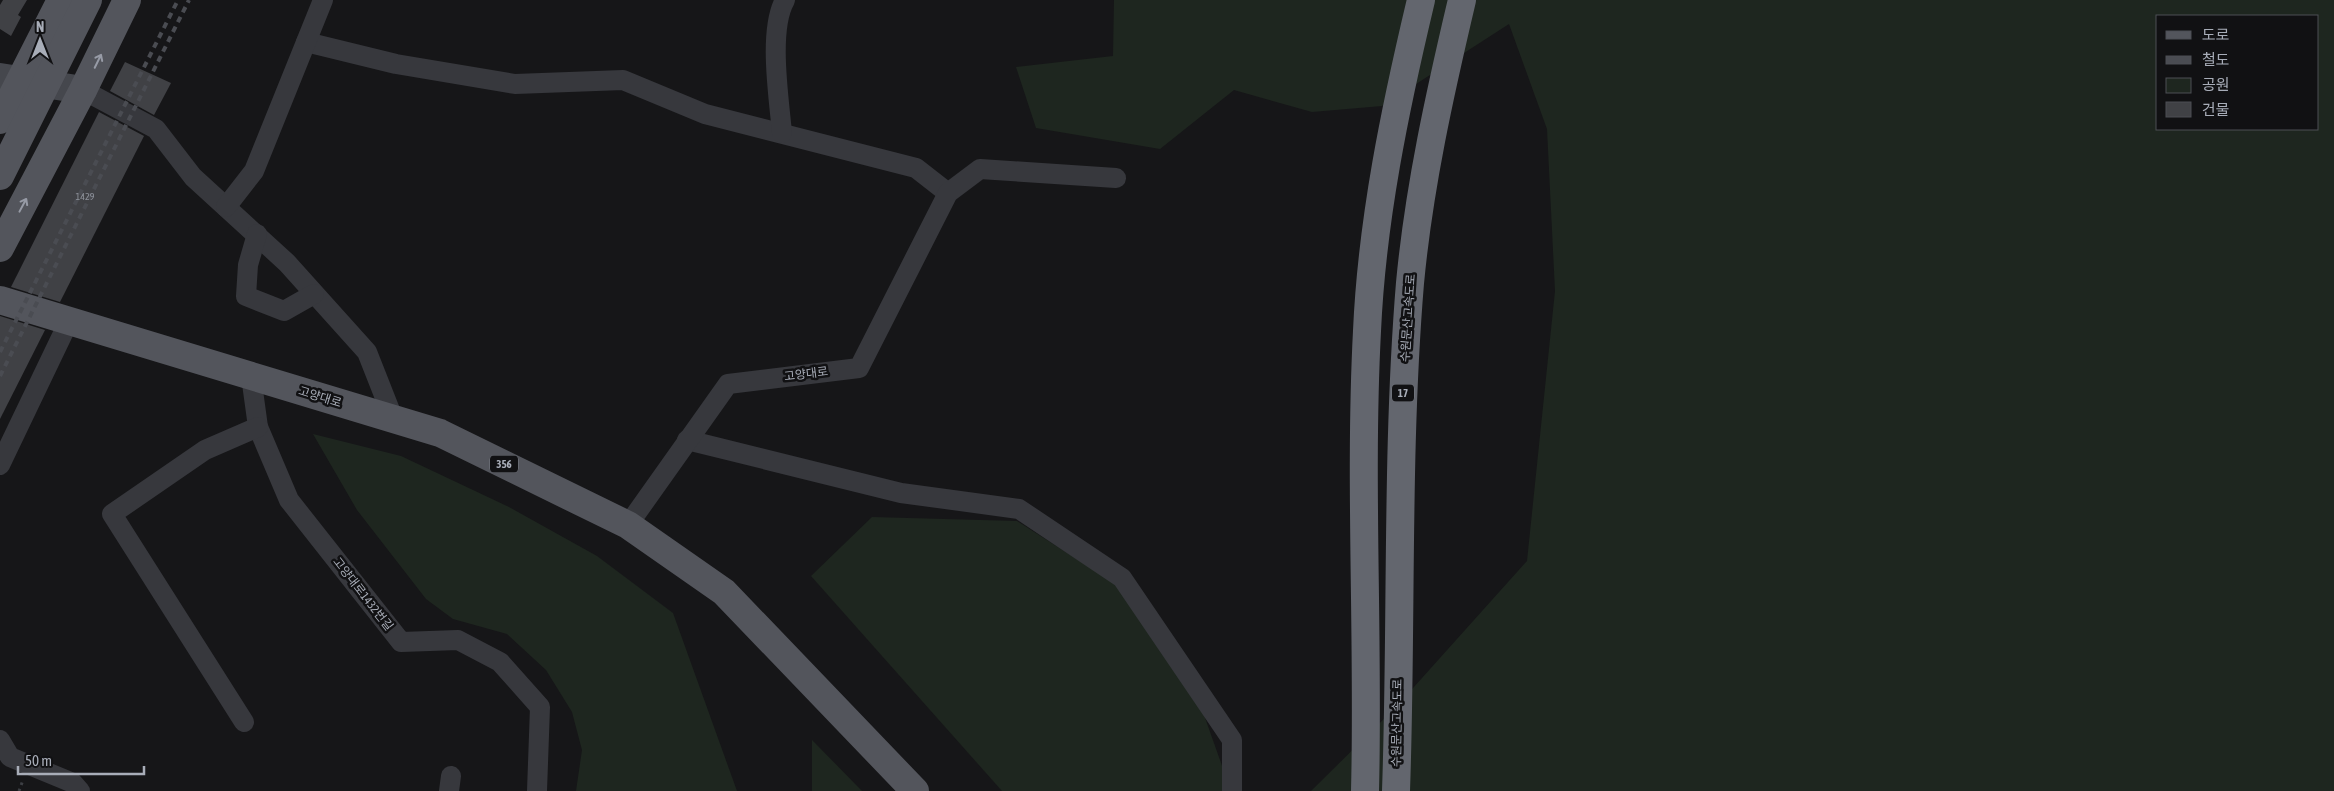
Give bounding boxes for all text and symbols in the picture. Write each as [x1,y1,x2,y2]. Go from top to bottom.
north arrow [15,15,65,65]
legend [2156,15,2319,130]
text: N [36,19,44,35]
text: 도로 [2202,26,2230,43]
text: 철도 [2202,51,2230,68]
one-way arrow [93,54,103,69]
text: 공원 [2202,76,2230,93]
text: 건물 [2202,101,2230,118]
house number: 1429 [76,191,95,202]
one-way arrow [19,198,28,213]
street label: 수원문산고속도로 [1398,273,1418,363]
street label: 고양대로 [783,364,829,384]
street label: 고양대로 [297,384,343,410]
road number: 17 [1392,384,1414,402]
road number: 356 [490,456,518,472]
street label: 고양대로1432번길 [330,555,396,633]
street label: 수원문산고속도로 [1389,679,1405,767]
scale bar [18,744,144,776]
text: 50 m [25,752,52,769]

